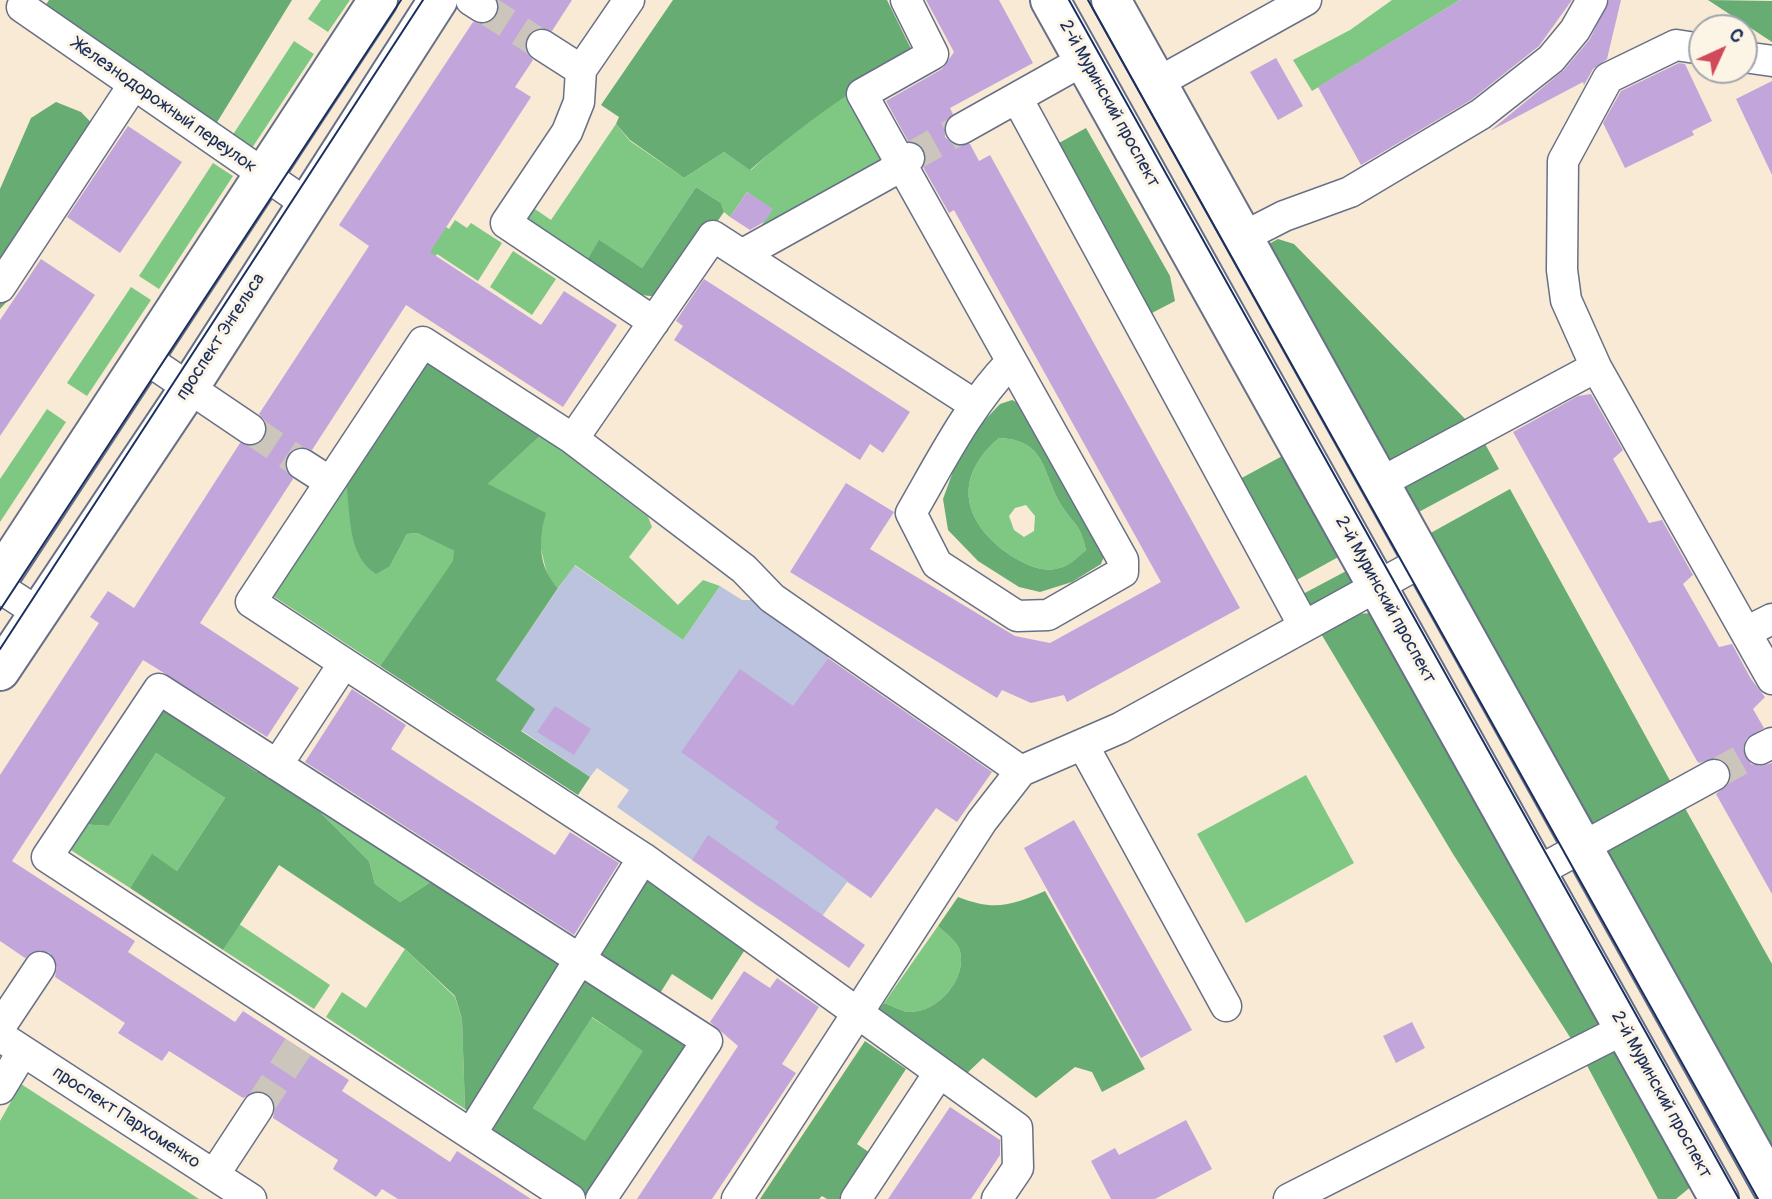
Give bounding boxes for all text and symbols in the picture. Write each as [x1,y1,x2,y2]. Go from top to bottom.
north arrow [1688,14,1758,84]
street label: 2-й Муринский проспект [1054,16,1164,192]
text: С [1724,23,1749,48]
street label: Железнодорожный переулок [68,34,260,178]
street label: проспект Энгельса [172,270,270,404]
street label: 2-й Муринский проспект [1330,512,1440,688]
street label: 2-й Муринский проспект [1606,1007,1716,1183]
street label: проспект Пархоменко [48,1062,204,1174]

